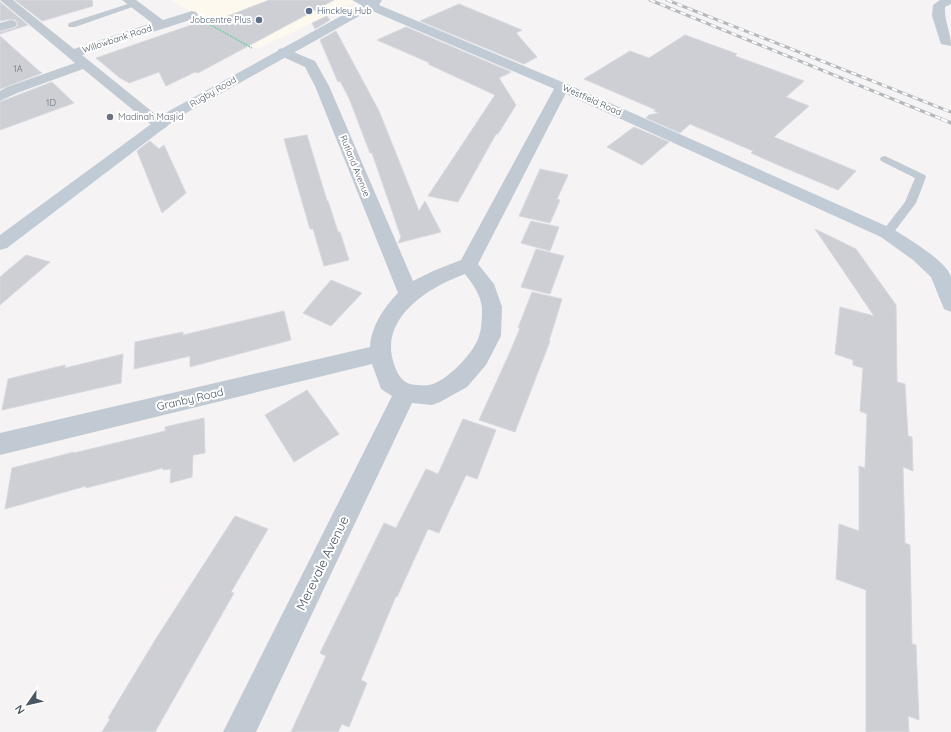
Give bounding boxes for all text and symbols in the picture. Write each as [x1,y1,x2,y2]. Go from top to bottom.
place label: Hinckley Hub [317,5,372,16]
marker: Hinckley Hub [304,6,314,16]
place label: Jobcentre Plus [189,14,251,25]
marker: Jobcentre Plus [254,15,264,25]
street label: Willowbank Road [81,22,153,55]
house number: 1A [13,63,23,74]
street label: Rugby Road [188,74,238,109]
street label: Westfield Road [561,82,623,117]
house number: 1D [46,97,56,108]
place label: Madinah Masjid [118,111,183,122]
marker: Madinah Masjid [105,112,115,122]
street label: Rutland Avenue [338,133,373,198]
street label: Granby Road [155,385,225,413]
street label: Merevale Avenue [292,513,352,613]
north arrow [8,684,48,724]
text: N [12,702,28,717]

